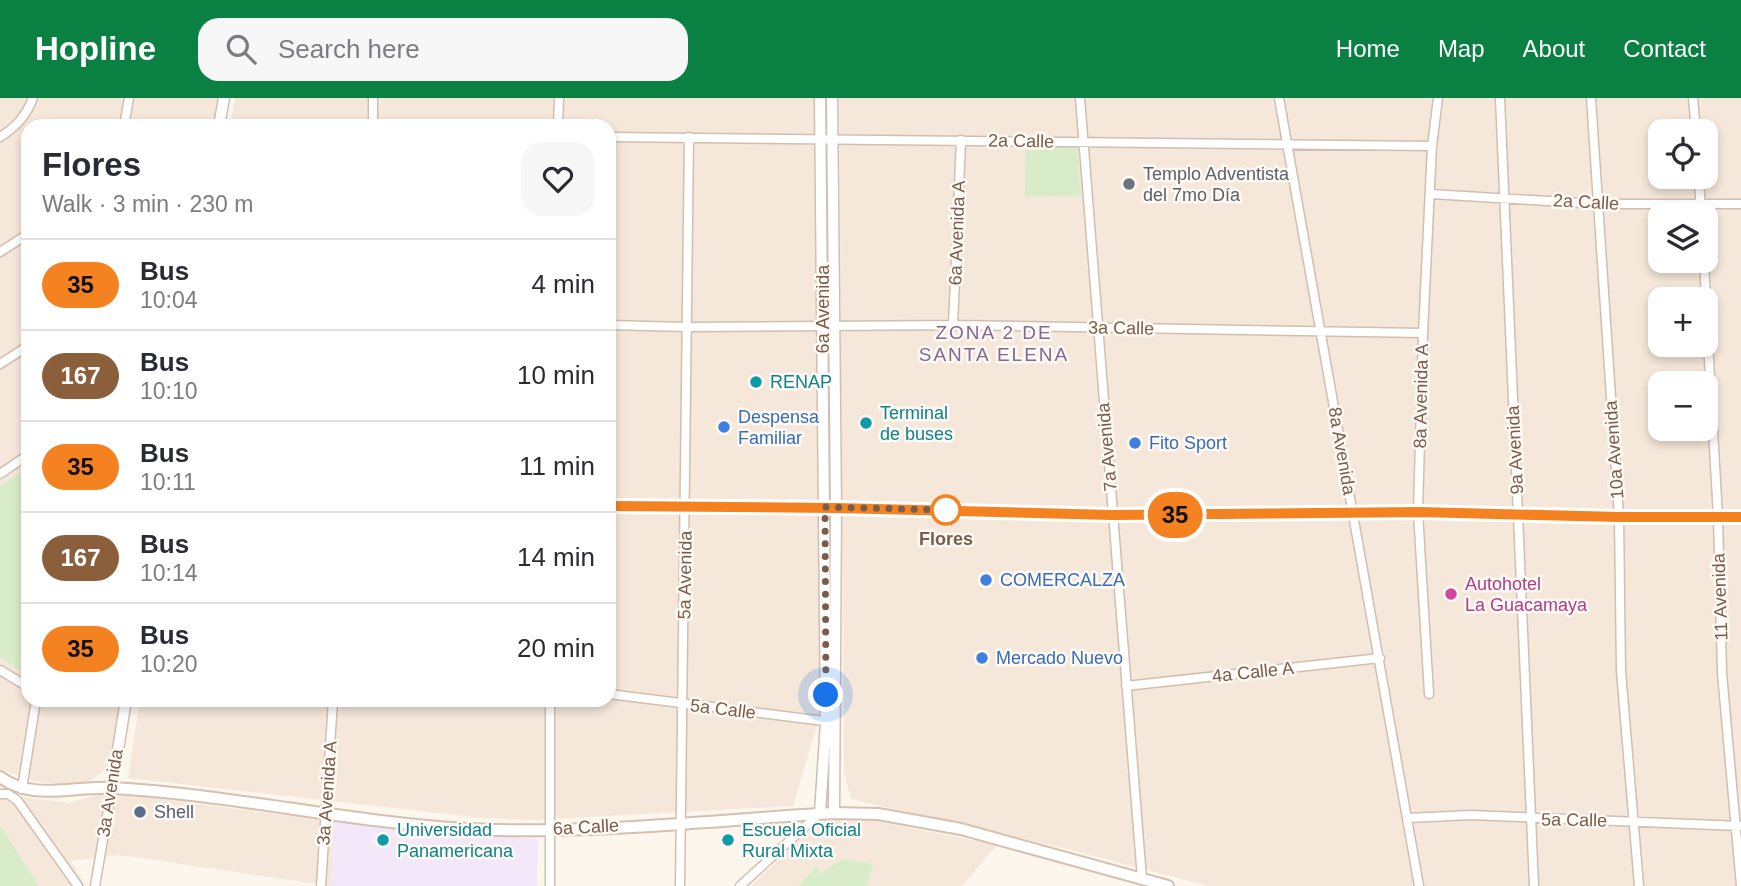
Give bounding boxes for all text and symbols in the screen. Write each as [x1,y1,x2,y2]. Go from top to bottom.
search box [198,18,688,81]
text: Hopline [35,30,156,67]
icon: search [222,30,260,68]
text: Search here [278,34,420,64]
text: Home [1336,35,1400,62]
text: Map [1438,35,1485,62]
text: About [1523,35,1585,62]
text: Contact [1623,35,1706,62]
map controls [1648,119,1718,441]
button: locate [1648,119,1718,189]
street label: 2a Calle [988,130,1054,152]
button: heart [521,142,595,216]
text: Flores [42,146,141,183]
place label: Templo Adventista del 7mo Día [1143,164,1290,205]
marker: Templo Adventista del 7mo Día [1121,176,1137,192]
street label: 6a Avenida A [945,180,969,286]
street label: 2a Calle [1552,190,1620,214]
text: Walk · 3 min · 230 m [42,191,253,217]
button: layers [1648,203,1718,273]
text: Bus [140,256,189,286]
street label: 6a Avenida [813,264,833,353]
text: 4 min [531,269,595,299]
text: 35 [67,271,94,298]
text: 10:04 [140,287,198,313]
button: + [1648,287,1718,357]
street label: 3a Calle [1088,317,1154,339]
district label: ZONA 2 DE SANTA ELENA [919,322,1069,365]
street label: 8a Avenida A [1410,343,1432,449]
text: Bus [140,347,189,377]
text: 10 min [517,360,595,390]
text: 167 [60,362,101,389]
button: − [1648,371,1718,441]
place label: RENAP [770,372,832,392]
marker: RENAP [748,374,764,390]
text: 10:10 [140,378,198,404]
street label: 10a Avenida [1601,399,1627,500]
street label: 7a Avenida [1093,401,1121,492]
place label: Terminal de buses [880,403,953,444]
street label: 9a Avenida [1503,404,1527,495]
street label: 8a Avenida [1324,406,1360,497]
place label: Despensa Familiar [738,407,820,448]
marker: Terminal de buses [858,415,874,431]
marker: Despensa Familiar [716,419,732,435]
place label: Fito Sport [1149,433,1227,453]
marker: Fito Sport [1127,435,1143,451]
text: Bus [140,438,189,468]
text: 11 min [519,451,595,481]
text: 35 [67,453,94,480]
text: 10:11 [140,469,196,495]
line badge: 35 [1144,492,1206,538]
marker: Flores [931,495,961,525]
text: 35 [1162,501,1188,528]
text: Bus [140,529,189,559]
street label: 5a Avenida [674,529,696,620]
place label: Flores [919,529,973,549]
text: 14 min [517,542,595,572]
text: 167 [60,544,101,571]
street label: 11 Avenida [1708,552,1732,641]
text: 10:14 [140,560,198,586]
place label: COMERCALZA [1000,570,1125,590]
marker: COMERCALZA [978,572,994,588]
place label: Autohotel La Guacamaya [1465,574,1588,615]
marker: Autohotel La Guacamaya [1443,586,1459,602]
text: Bus [140,620,189,650]
text: 20 min [517,633,595,663]
text: 35 [67,635,94,662]
place label: Mercado Nuevo [996,648,1123,668]
marker: Mercado Nuevo [974,650,990,666]
text: 10:20 [140,651,198,677]
street label: 4a Calle A [1211,658,1295,686]
your location [808,677,843,712]
street label: 5a Calle [689,695,757,723]
street label: 3a Avenida A [313,740,341,846]
street label: 3a Avenida [93,747,127,838]
place label: Shell [154,802,194,822]
marker: Shell [132,804,148,820]
street label: 5a Calle [1541,809,1607,831]
street label: 6a Calle [552,815,620,839]
place label: Universidad Panamericana [397,820,514,861]
place label: Escuela Oficial Rural Mixta [742,820,861,861]
marker: Universidad Panamericana [375,832,391,848]
marker: Escuela Oficial Rural Mixta [720,832,736,848]

